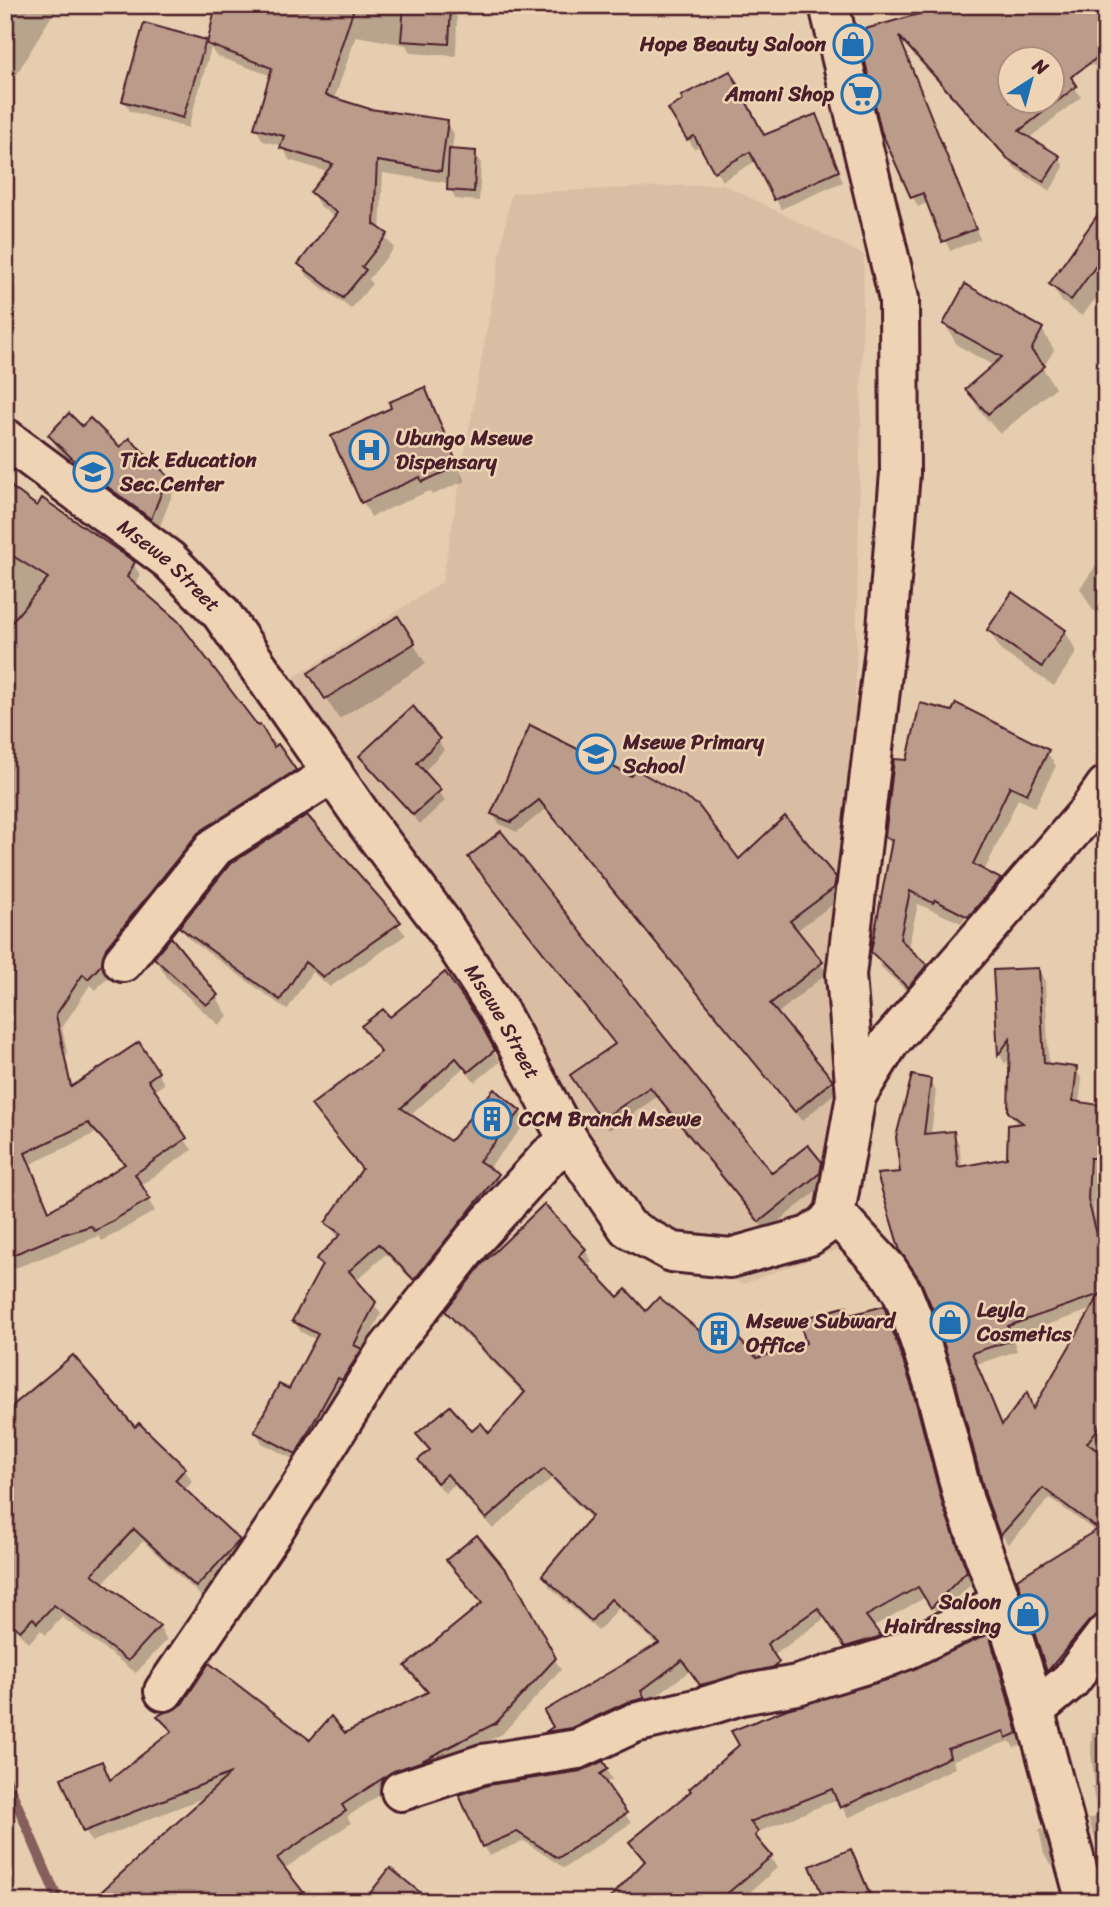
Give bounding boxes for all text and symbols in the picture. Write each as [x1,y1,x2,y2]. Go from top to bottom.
shop icon: Hope Beauty Saloon [832,23,874,65]
place label: Hope Beauty Saloon [639,25,827,63]
north arrow [996,46,1066,116]
text: N [1025,49,1056,84]
supermarket icon: Amani Shop [840,73,882,115]
place label: Amani Shop [724,75,835,113]
place label: Ubungo Msewe Dispensary [396,419,533,481]
hospital icon: Ubungo Msewe Dispensary [348,429,390,471]
place label: Tick Education Sec.Center [119,441,257,503]
school or university icon: Tick Education Sec.Center [72,451,114,493]
street label: Msewe Street [109,508,230,622]
place label: Msewe Primary School [622,723,765,785]
school or university icon: Msewe Primary School [575,733,617,775]
street label: Msewe Street [454,956,551,1086]
building icon: CCM Branch Msewe [471,1098,513,1140]
place label: CCM Branch Msewe [518,1100,701,1138]
place label: Leyla Cosmetics [976,1291,1072,1353]
shop icon: Leyla Cosmetics [929,1301,971,1343]
place label: Msewe Subward Office [745,1302,897,1364]
building icon: Msewe Subward Office [698,1312,740,1354]
place label: Saloon Hairdressing [883,1583,1002,1645]
shop icon: Saloon Hairdressing [1007,1593,1049,1635]

